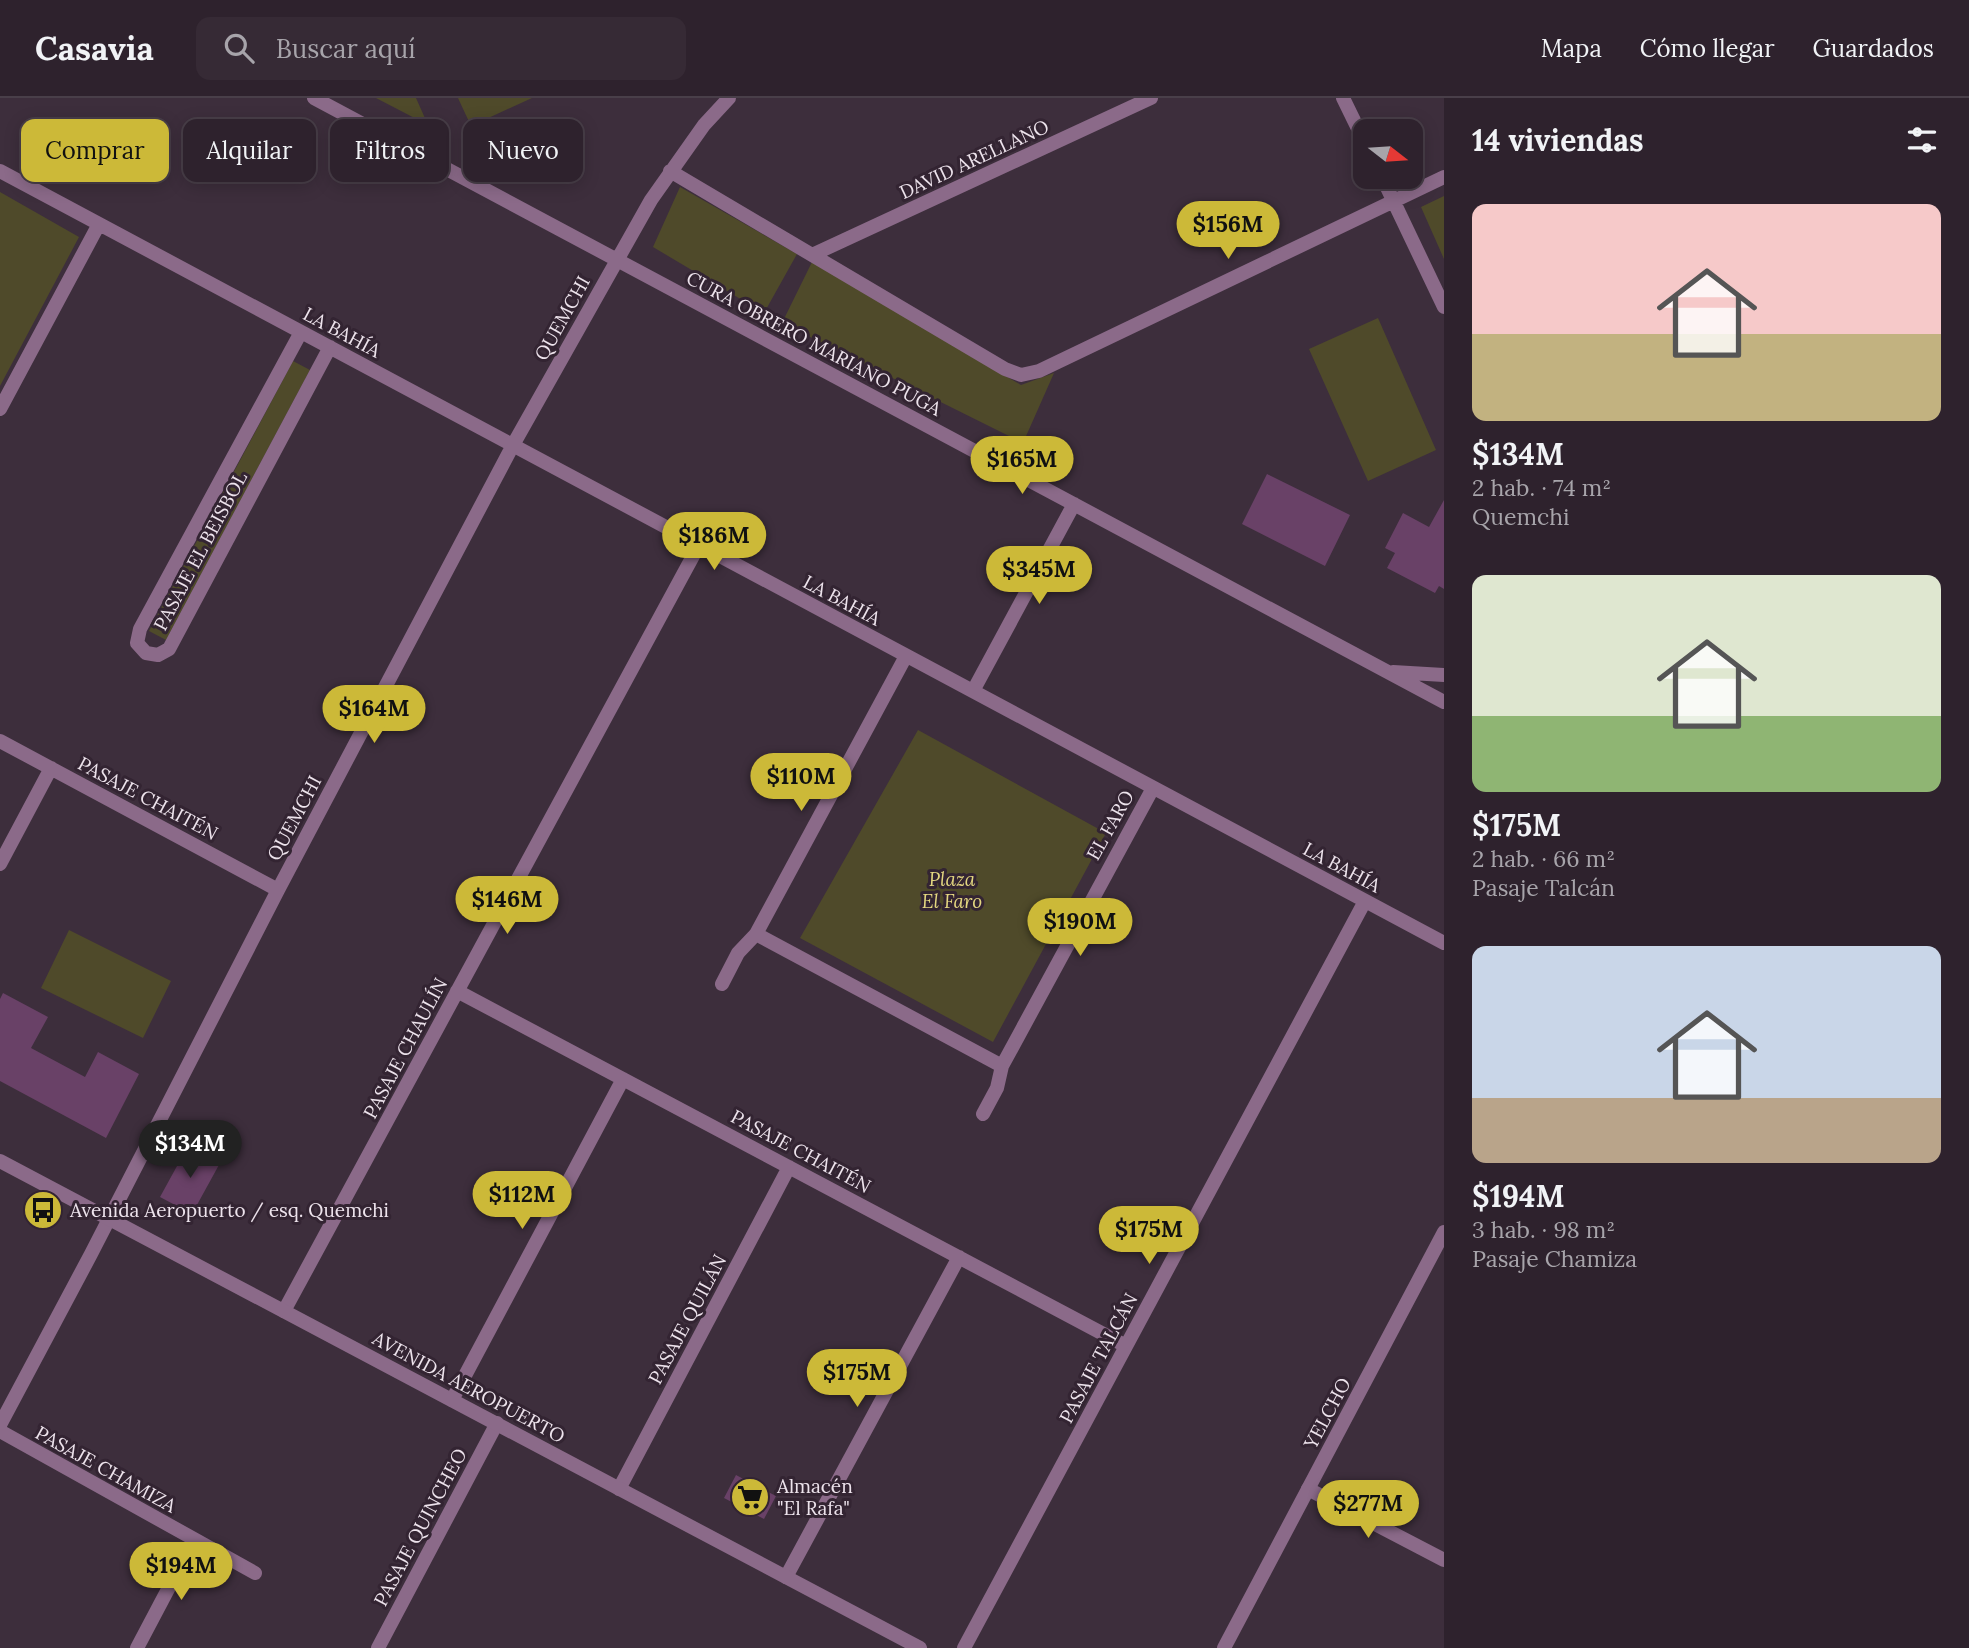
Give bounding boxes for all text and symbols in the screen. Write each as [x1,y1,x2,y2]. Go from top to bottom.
search box [196,17,686,80]
text: Casavia [35,27,154,69]
icon: search [220,29,258,67]
text: Buscar aquí [276,32,416,65]
text: Mapa [1541,33,1602,64]
text: Cómo llegar [1640,33,1775,64]
text: Guardados [1813,33,1934,64]
street label: DAVID ARELLANO [895,114,1053,204]
chip: Comprar [21,119,169,182]
chip: Alquilar [183,119,316,182]
chip: Filtros [330,119,449,182]
chip: Nuevo [463,119,583,182]
north arrow [1353,119,1423,189]
map controls [1353,119,1423,189]
text: 14 viviendas [1472,121,1644,159]
icon: filters [1903,121,1941,159]
pin: $156M [1179,202,1277,261]
text: $156M [1193,209,1263,238]
icon: home [1644,250,1770,376]
street label: CURA OBRERO MARIANO PUGA [682,265,947,421]
street label: QUEMCHI [529,272,595,364]
street label: LA BAHÍA [299,302,386,363]
text: $134M [1472,435,1564,473]
pin: $165M [973,436,1071,496]
text: $165M [987,444,1057,473]
street label: PASAJE EL BEISBOL [148,467,252,635]
text: 2 hab. · 74 m² [1472,473,1611,502]
text: Quemchi [1472,502,1570,531]
pin: $186M [665,512,763,572]
text: $186M [678,520,750,549]
pin: $345M [990,546,1088,606]
text: $345M [1002,554,1076,583]
street label: LA BAHÍA [799,570,886,631]
icon: home [1644,621,1770,747]
pin: $164M [325,686,423,745]
text: $164M [338,693,410,722]
street label: PASAJE CHAITÉN [74,751,222,845]
pin: $110M [752,754,850,813]
text: $110M [766,761,836,790]
street label: QUEMCHI [262,771,326,865]
street label: EL FARO [1081,786,1139,864]
text: $175M [1472,806,1561,844]
street label: LA BAHÍA [1299,837,1386,898]
text: 2 hab. · 66 m² [1472,844,1615,873]
park label: Plaza El Faro [922,867,982,913]
text: Pasaje Talcán [1472,873,1615,902]
pin: $146M [458,876,556,936]
text: $146M [471,884,543,913]
pin: $190M [1031,898,1129,958]
text: $190M [1043,906,1117,935]
street label: PASAJE CHAULÍN [358,973,452,1123]
icon: home [1644,992,1770,1118]
street label: PASAJE CHAITÉN [727,1104,875,1198]
pin: $134M [141,1121,239,1180]
text: $134M [155,1128,225,1157]
pin: $112M [473,1172,571,1231]
text: $194M [1472,1177,1565,1215]
text: $112M [489,1179,555,1208]
bus stop icon: Avenida Aeropuerto / esq. Quemchi [22,1189,64,1231]
place label: Avenida Aeropuerto / esq. Quemchi [69,1198,389,1223]
pin: $175M [1100,1206,1198,1266]
text: $175M [1115,1214,1183,1243]
text: 3 hab. · 98 m² [1472,1215,1615,1244]
text: Pasaje Chamiza [1472,1244,1637,1273]
street label: PASAJE QUILÁN [643,1250,731,1388]
street label: PASAJE TALCÁN [1054,1289,1142,1427]
street label: AVENIDA AEROPUERTO [368,1326,569,1448]
pin: $175M [808,1350,906,1409]
text: $175M [823,1357,891,1386]
street label: YELCHO [1298,1373,1356,1454]
street label: PASAJE CHAMIZA [31,1420,182,1518]
street label: PASAJE QUINCHEO [368,1444,472,1610]
place label: Almacén "El Rafa" [776,1474,853,1520]
supermarket icon: Almacén "El Rafa" [729,1476,771,1518]
pin: $277M [1319,1480,1417,1540]
text: $277M [1333,1488,1403,1517]
pin: $194M [132,1542,230,1602]
text: $194M [145,1550,217,1579]

